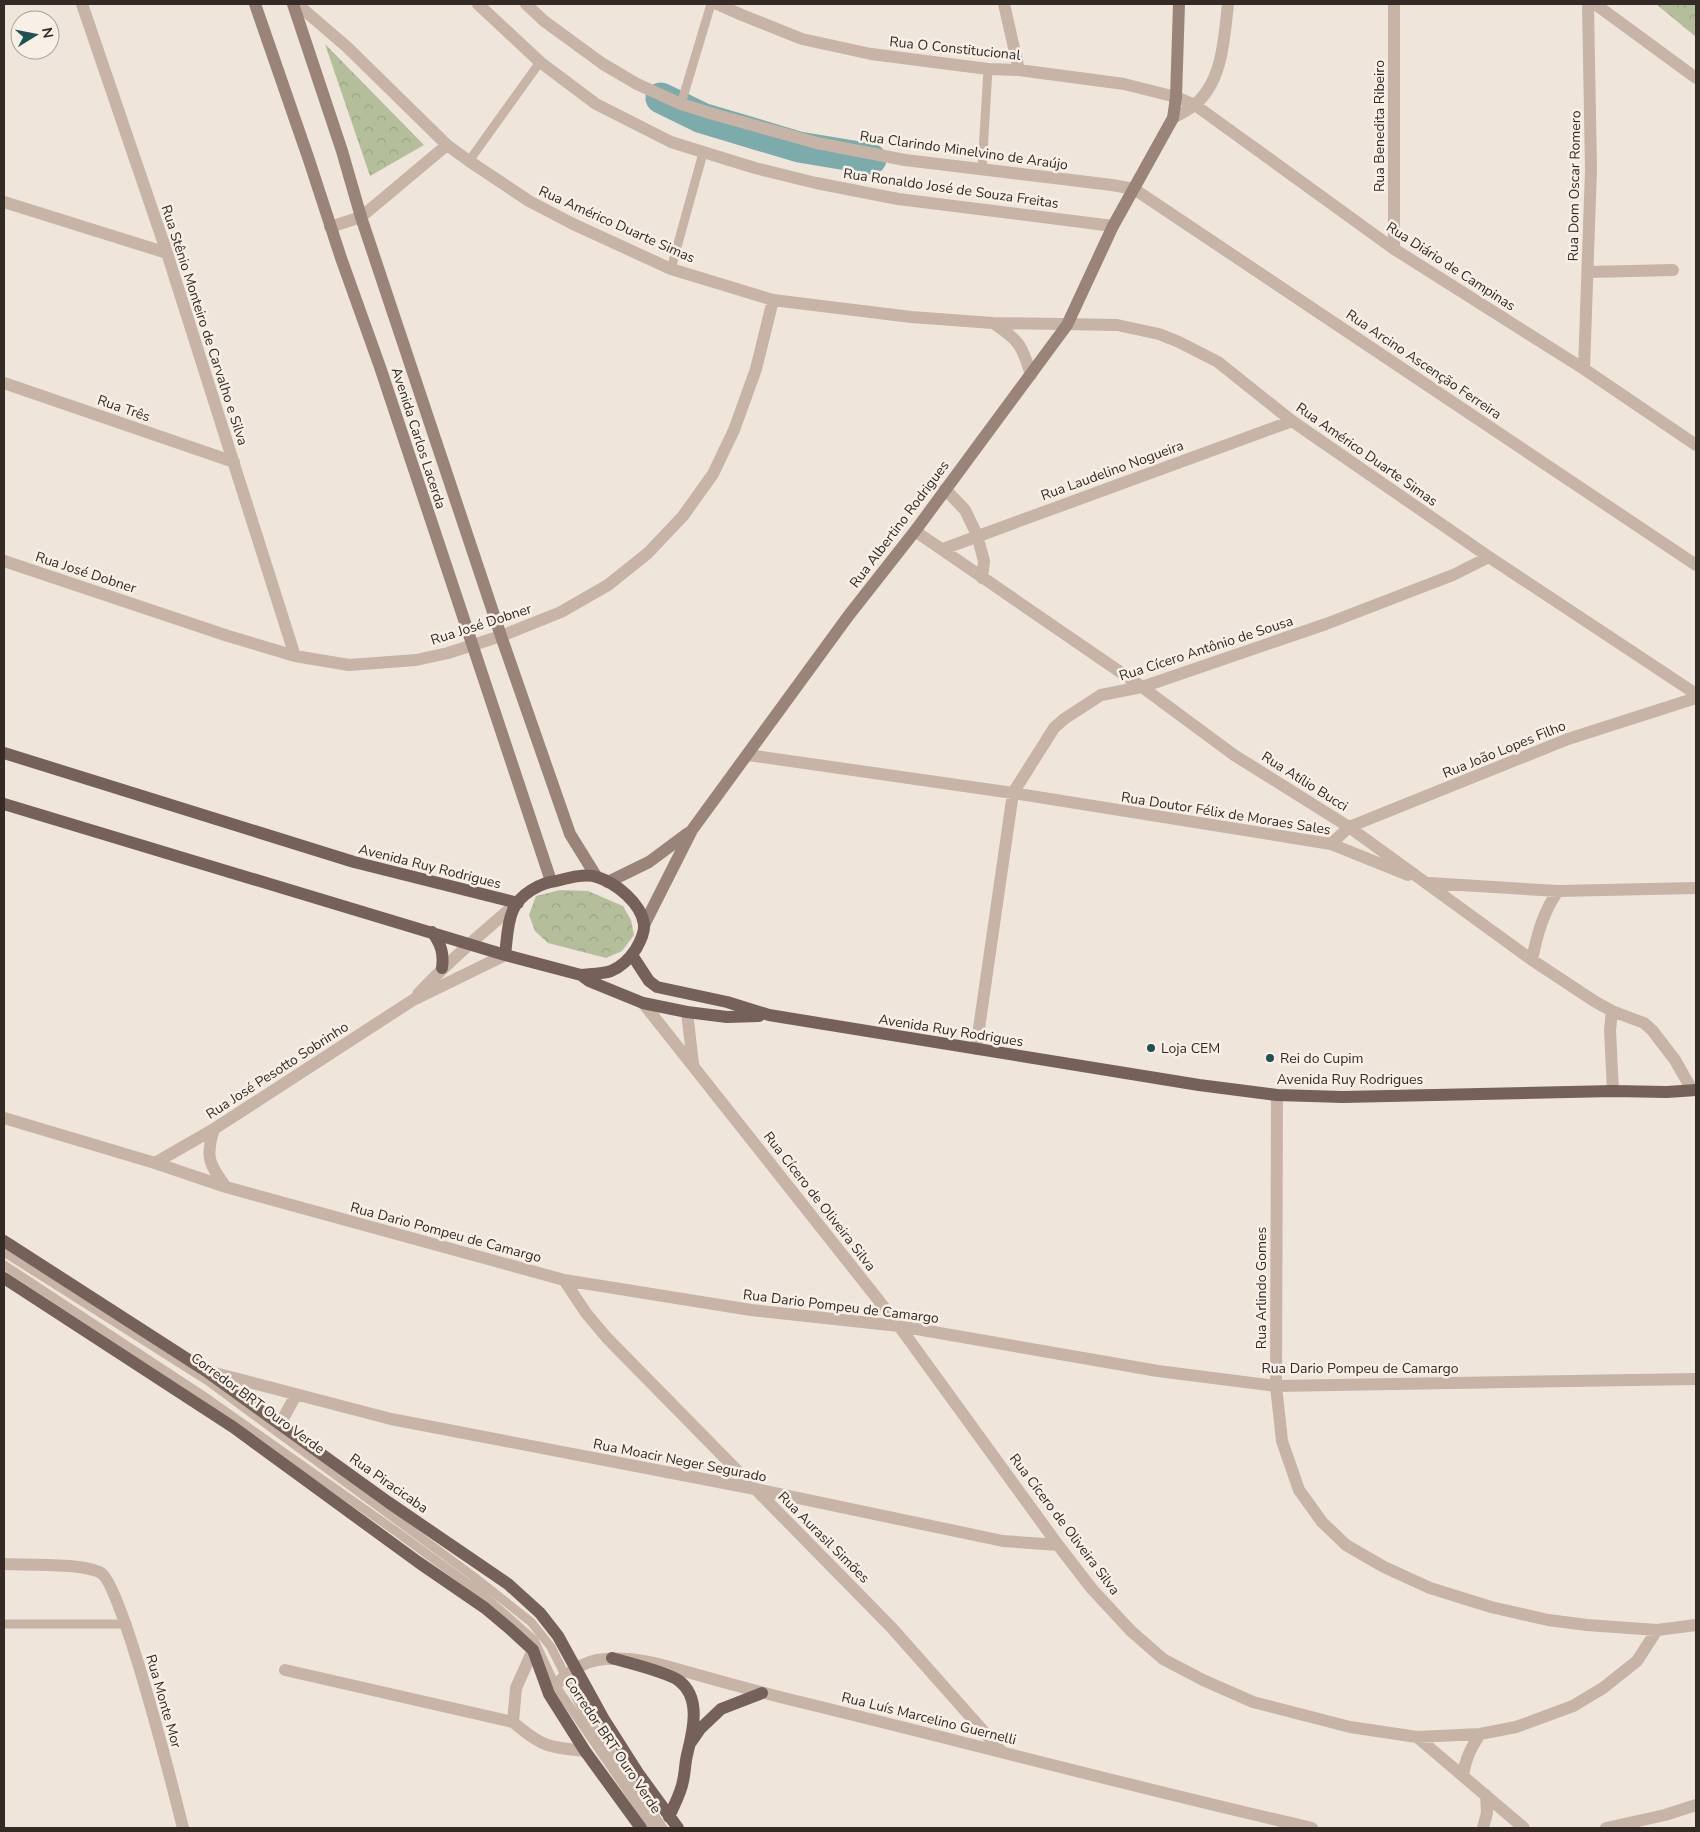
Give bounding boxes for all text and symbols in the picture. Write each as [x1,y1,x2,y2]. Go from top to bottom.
north arrow [10,10,60,60]
text: N [37,26,58,40]
street label: Rua O Constitucional [888,32,1022,65]
street label: Rua Benedita Ribeiro [1370,60,1389,192]
street label: Rua Dom Oscar Romero [1564,110,1585,262]
street label: Rua Clarindo Minelvino de Araújo [859,126,1069,175]
street label: Rua Ronaldo José de Souza Freitas [842,164,1060,213]
street label: Rua Américo Duarte Simas [536,181,698,268]
street label: Rua Stênio Monteiro de Carvalho e Silva [157,202,252,448]
street label: Rua Diário de Campinas [1383,218,1519,315]
street label: Rua Arcino Ascenção Ferreira [1342,305,1505,424]
street label: Avenida Carlos Lacerda [387,365,450,511]
street label: Rua Três [95,391,153,426]
street label: Rua Américo Duarte Simas [1292,398,1442,511]
street label: Rua Laudelino Nogueira [1038,436,1186,505]
street label: Rua Albertino Rodrigues [845,457,954,592]
street label: Rua José Dobner [33,547,139,598]
street label: Rua José Dobner [428,599,534,650]
street label: Rua Cícero Antônio de Sousa [1117,611,1296,686]
street label: Rua João Lopes Filho [1440,716,1569,783]
street label: Rua Atílio Bucci [1258,747,1352,816]
street label: Rua Doutor Félix de Moraes Sales [1120,788,1332,840]
street label: Avenida Ruy Rodrigues [357,840,503,893]
street label: Avenida Ruy Rodrigues [877,1010,1025,1051]
street label: Rua José Pesotto Sobrinho [202,1017,352,1124]
place label: Loja CEM [1161,1039,1220,1058]
marker: Loja CEM [1145,1042,1157,1054]
place label: Rei do Cupim [1280,1049,1364,1068]
marker: Rei do Cupim [1264,1052,1276,1064]
street label: Avenida Ruy Rodrigues [1277,1070,1423,1089]
street label: Rua Cícero de Oliveira Silva [759,1128,880,1275]
street label: Rua Dario Pompeu de Camargo [348,1198,544,1267]
street label: Rua Arlindo Gomes [1252,1227,1271,1349]
street label: Rua Dario Pompeu de Camargo [742,1285,940,1328]
street label: Corredor BRT Ouro Verde [187,1348,328,1458]
street label: Rua Dario Pompeu de Camargo [1261,1359,1459,1378]
street label: Rua Moacir Neger Segurado [592,1434,768,1487]
street label: Rua Piracicaba [346,1449,432,1518]
street label: Rua Cícero de Oliveira Silva [1005,1450,1124,1599]
street label: Rua Aurasil Simões [774,1487,874,1587]
street label: Rua Monte Mor [141,1652,186,1750]
street label: Corredor BRT Ouro Verde [560,1673,665,1817]
street label: Rua Luís Marcelino Guernelli [840,1688,1018,1749]

